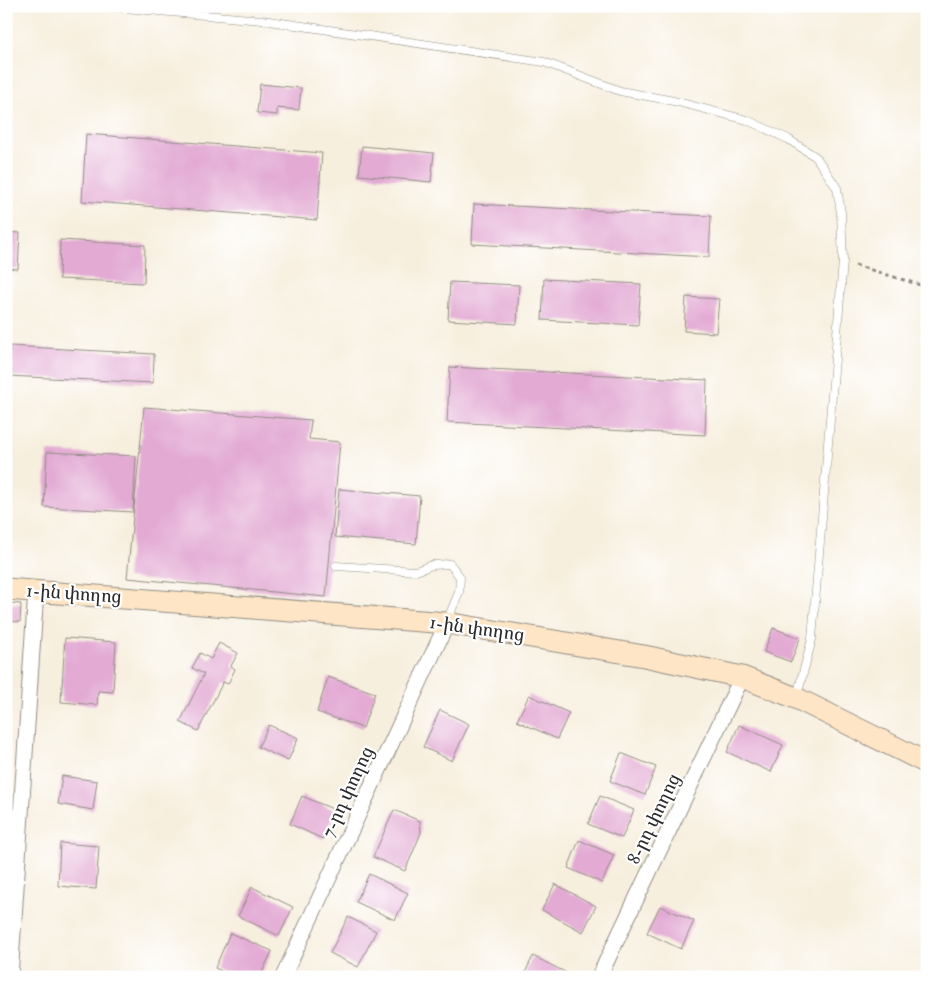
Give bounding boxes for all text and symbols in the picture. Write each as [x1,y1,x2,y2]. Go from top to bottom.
street label: 1-ին փողոց [26,579,122,609]
street label: 1-ին փողոց [428,611,526,647]
street label: 7-րդ փողոց [317,743,379,841]
street label: 8-րդ փողոց [622,770,686,868]

